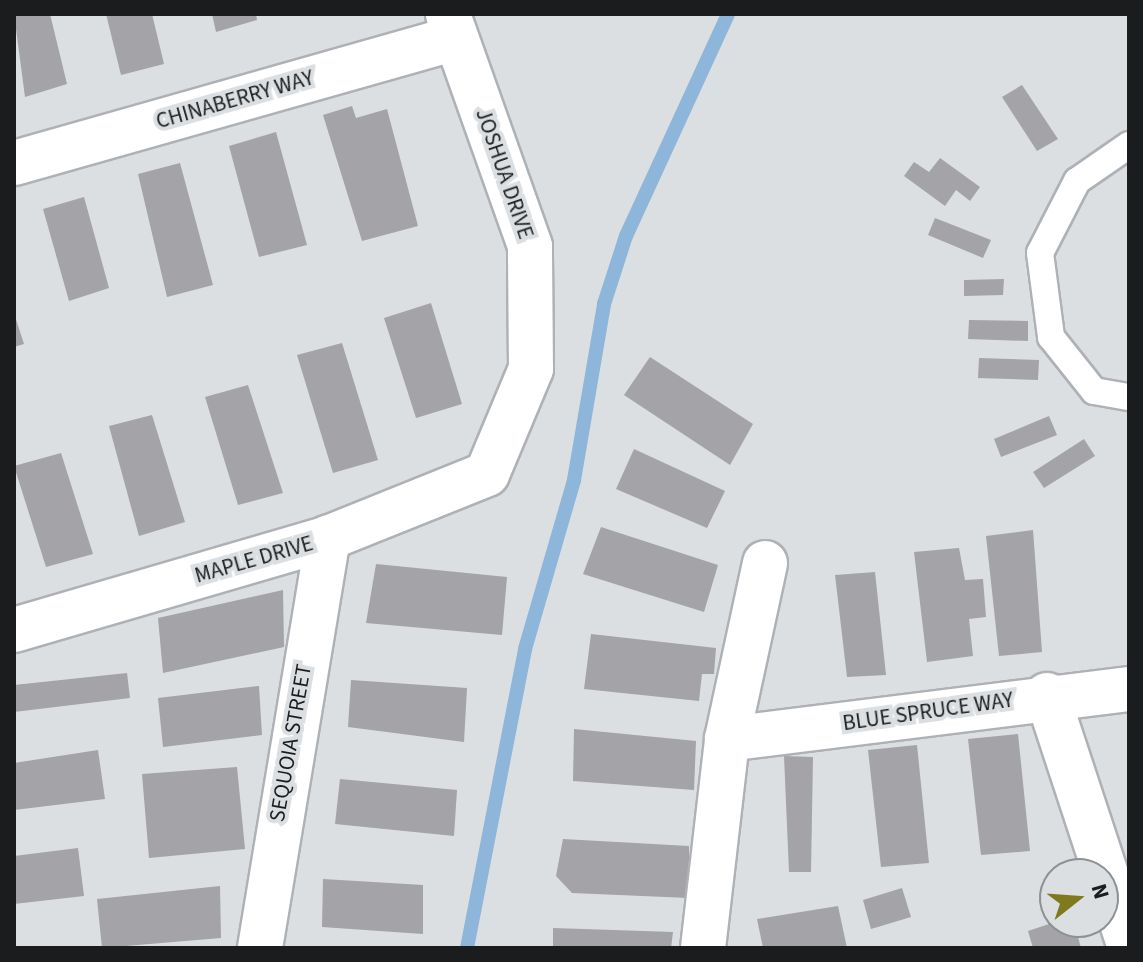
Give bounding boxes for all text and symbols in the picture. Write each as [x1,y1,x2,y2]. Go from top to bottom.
street label: CHINABERRY WAY [153,65,317,135]
street label: JOSHUA DRIVE [469,105,539,243]
street label: MAPLE DRIVE [192,531,316,589]
street label: SEQUOIA STREET [264,662,318,824]
street label: BLUE SPRUCE WAY [841,687,1015,737]
north arrow [1039,858,1119,938]
text: N [1083,880,1117,903]

